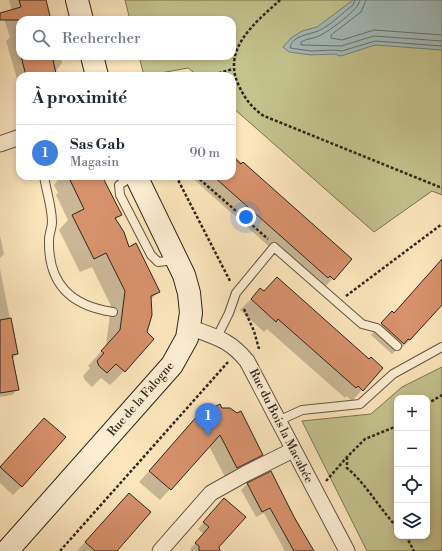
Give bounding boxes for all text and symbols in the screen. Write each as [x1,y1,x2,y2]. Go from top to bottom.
search box [16,16,236,60]
icon: search [30,27,52,49]
text: Rechercher [62,29,141,48]
text: À proximité [32,87,127,109]
text: Sas Gab [70,135,125,154]
text: 1 [42,145,48,161]
text: 90 m [189,145,220,161]
text: Magasin [70,154,119,170]
your location [236,207,256,227]
street label: Rue de la Falogne [104,359,178,439]
street label: Rue du Bois la Macabée [246,366,316,486]
map controls [394,395,430,539]
button: + [394,395,430,431]
pin: 1 [195,403,221,436]
button: − [394,431,430,467]
button: locate [394,467,430,503]
button: layers [394,503,430,539]

